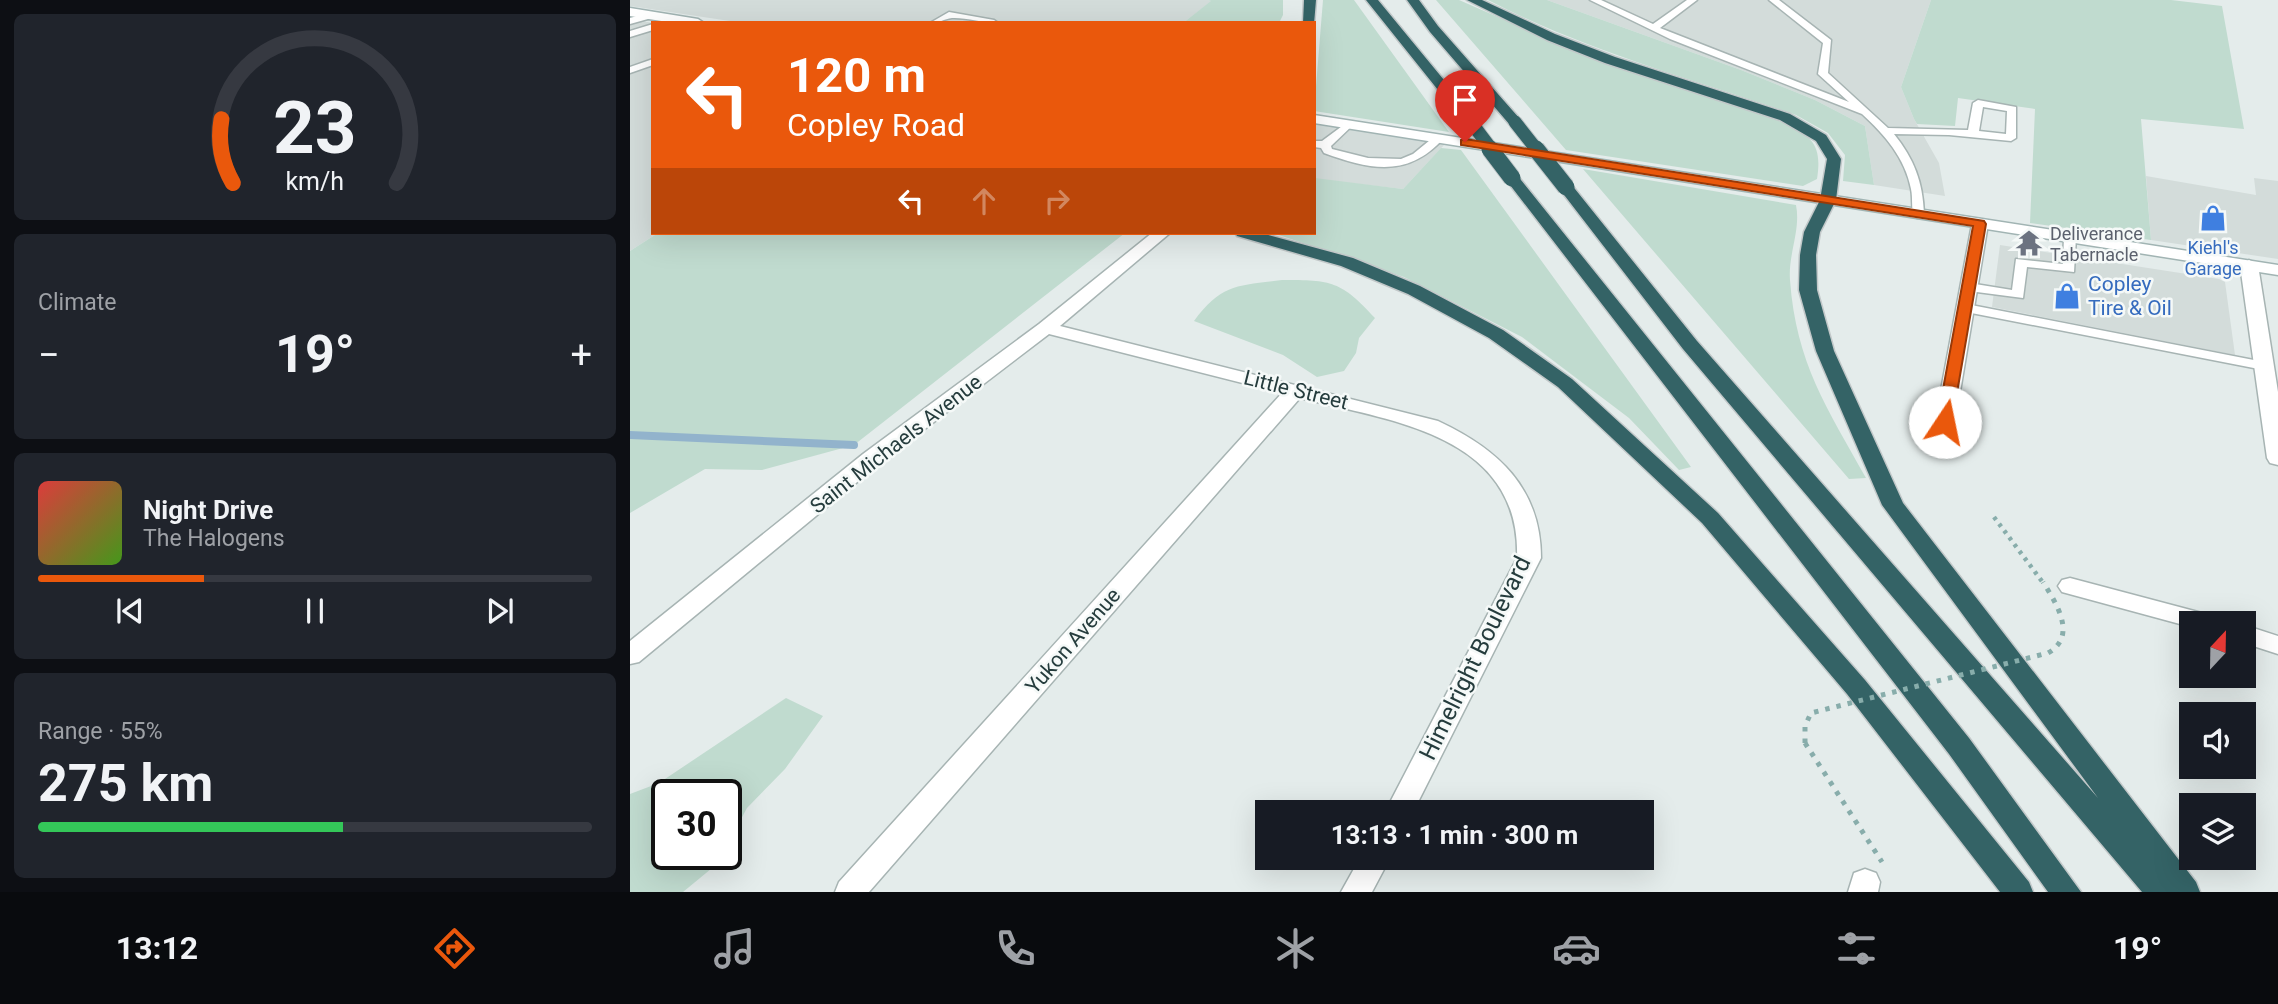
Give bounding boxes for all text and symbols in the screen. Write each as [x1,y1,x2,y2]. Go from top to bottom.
text: 120 m [787,47,926,104]
icon: left [672,49,763,140]
pin [1435,70,1495,142]
icon: arrive [1446,81,1484,119]
text: 23 [273,85,357,171]
text: Copley Road [787,106,965,144]
text: km/h [286,167,344,196]
icon: left [892,182,930,220]
icon: ahead [965,182,1003,220]
icon: right [1038,182,1076,220]
shop icon: Kiehl's Garage [2198,203,2228,233]
place label: Deliverance Tabernacle [2050,223,2143,265]
temple icon: Deliverance Tabernacle [2014,228,2044,258]
place label: Kiehl's Garage [2184,237,2242,279]
place label: Copley Tire & Oil [2088,272,2172,320]
shop icon: Copley Tire & Oil [2052,281,2082,311]
text: Climate [38,289,117,316]
text: 19° [275,324,355,385]
text: − [38,333,60,377]
text: + [570,333,592,377]
street label: Little Street [1241,365,1351,415]
street label: Saint Michaels Avenue [805,370,987,518]
position arrow [1908,385,1982,459]
text: Night Drive [143,495,273,525]
text: The Halogens [143,525,285,552]
street label: Himelright Boulevard [1413,552,1537,764]
street label: Yukon Avenue [1021,583,1125,699]
icon: previous [111,592,149,630]
icon: pause [296,592,334,630]
icon: next [481,592,519,630]
north arrow [2179,611,2256,688]
map controls [2179,611,2256,870]
button: sound [2179,702,2256,779]
text: Range · 55% [38,718,163,745]
text: 275 km [38,753,213,814]
speed limit sign: 30 [651,779,742,870]
button: layers [2179,793,2256,870]
text: 13:13 · 1 min · 300 m [1331,820,1578,850]
icon: directions [430,924,479,973]
icon: music [710,924,759,973]
icon: phone [991,924,1040,973]
icon: climate [1271,924,1320,973]
icon: car [1552,924,1601,973]
icon: filters [1832,924,1881,973]
text: 13:12 [116,929,198,967]
text: 19° [2113,929,2162,967]

